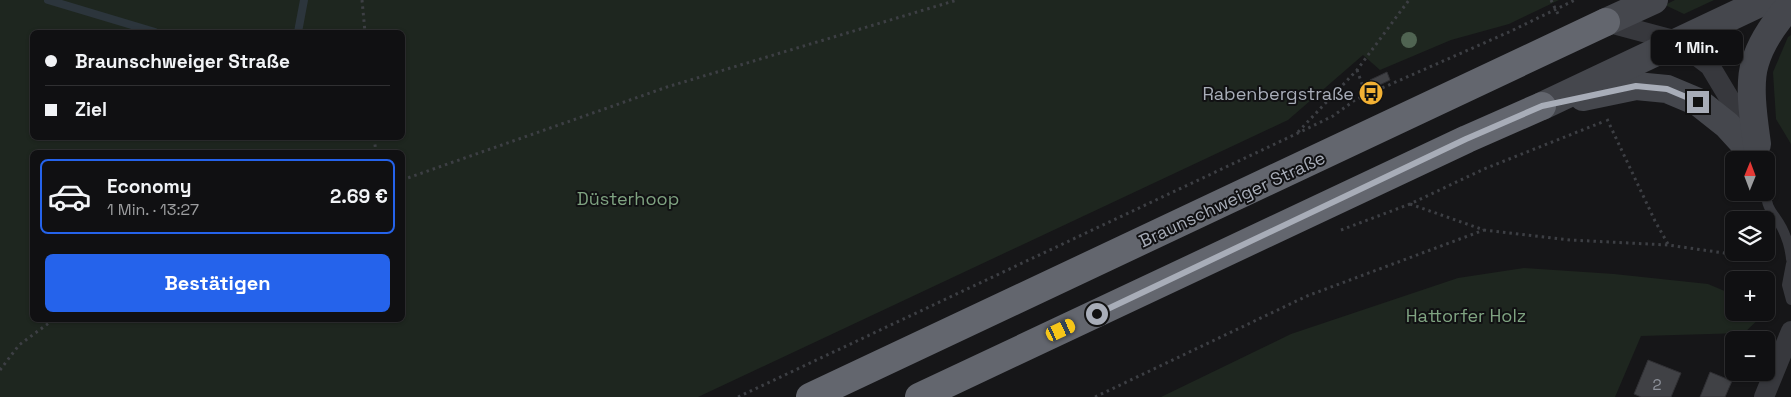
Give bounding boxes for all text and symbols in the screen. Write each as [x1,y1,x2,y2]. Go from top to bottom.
callout: 1 Min. [1652,29,1744,64]
text: 1 Min. [1675,37,1719,58]
text: Braunschweiger Straße [75,49,290,74]
bus stop icon: Rabenbergstraße [1358,80,1384,106]
place label: Rabenbergstraße [1202,82,1354,105]
route end [1687,91,1709,113]
text: Ziel [75,97,107,122]
street label: Braunschweiger Straße [1135,146,1329,252]
north arrow [1725,151,1775,201]
map controls [1725,151,1775,381]
icon: car [47,174,92,219]
text: Economy [107,174,191,199]
text: 2.69 € [330,184,388,209]
park label: Düsterhoop [577,187,679,210]
text: 1 Min. · 13:27 [107,199,199,220]
button: layers [1725,211,1775,261]
button: Bestätigen [45,254,390,312]
button: + [1725,271,1775,321]
route start [1086,303,1108,325]
park label: Hattorfer Holz [1406,304,1526,327]
car [1044,317,1077,343]
button: − [1725,331,1775,381]
house number: 2 [1652,375,1662,394]

